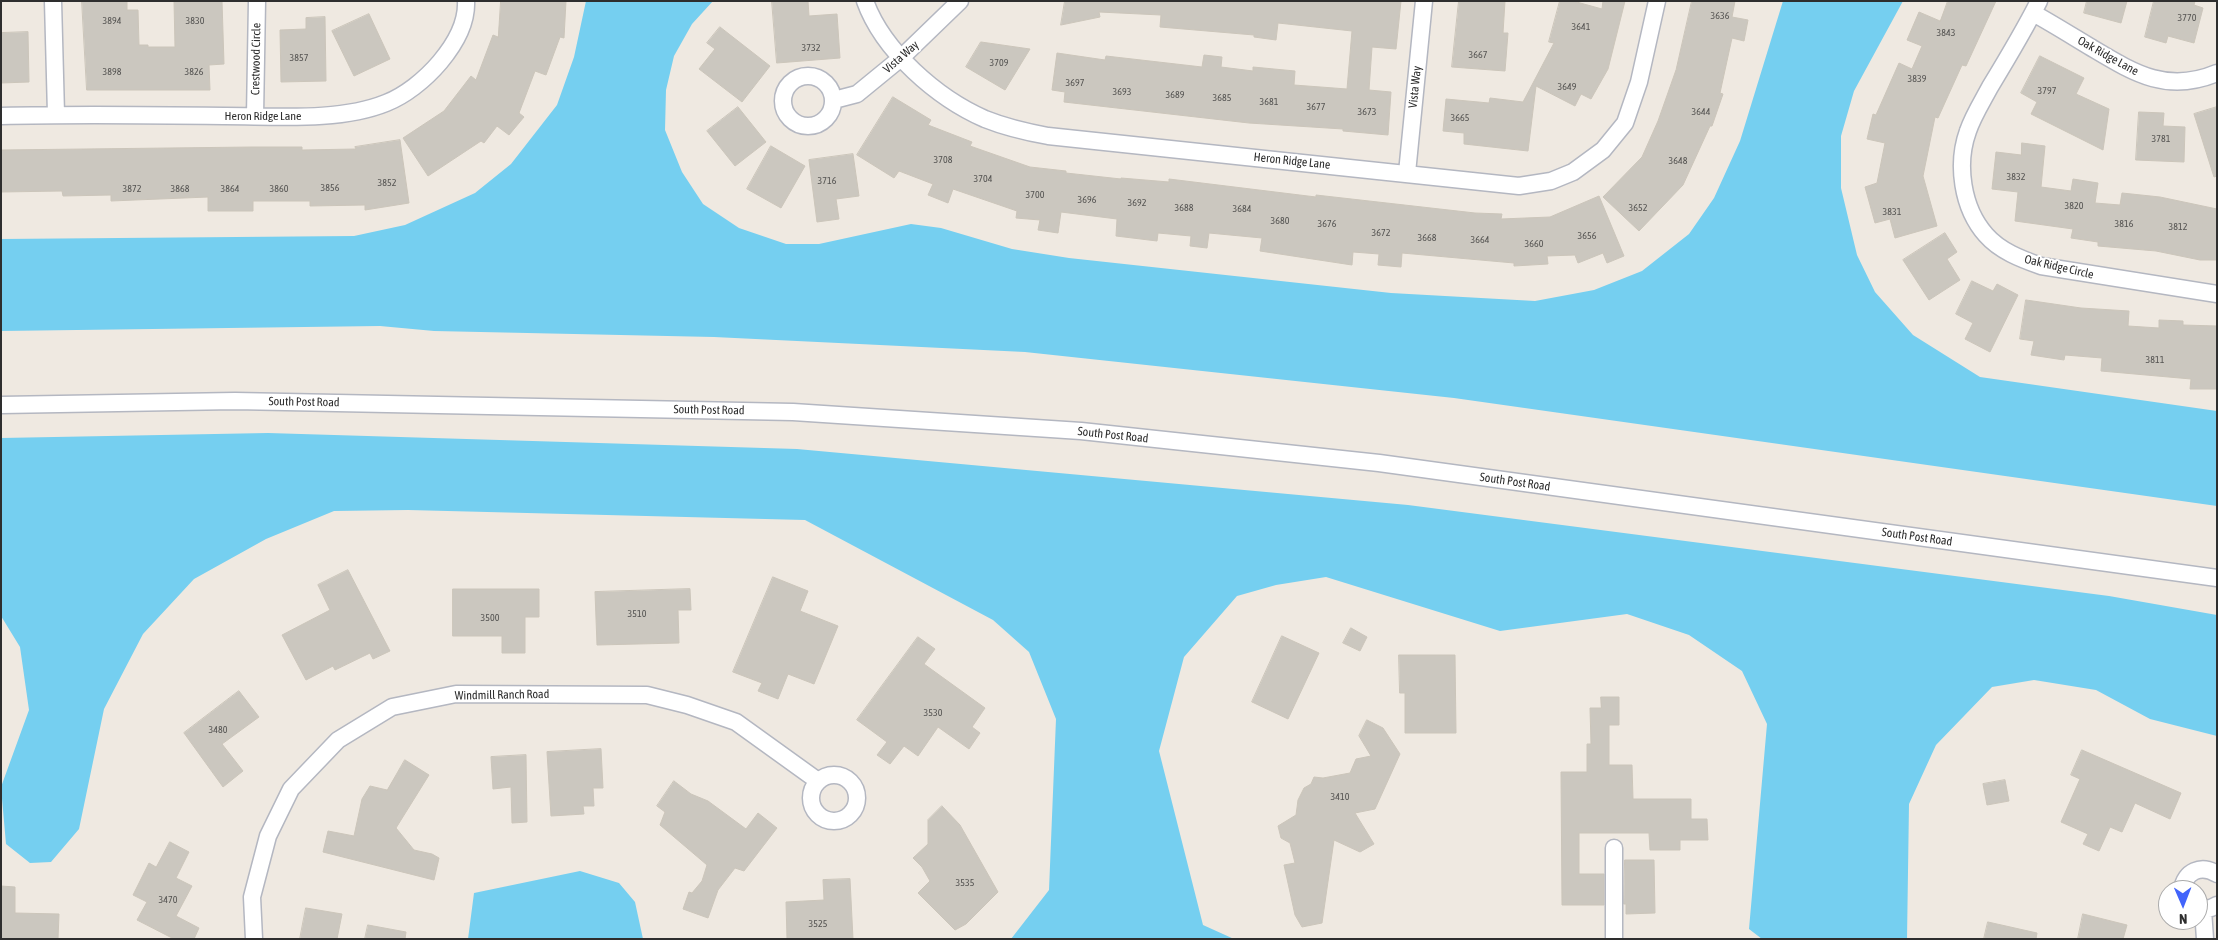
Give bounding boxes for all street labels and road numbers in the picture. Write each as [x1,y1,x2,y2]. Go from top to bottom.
street label: Crestwood Circle [248,23,264,95]
street label: Oak Ridge Lane [2075,33,2141,79]
street label: Vista Way [880,38,922,76]
street label: Vista Way [1406,65,1424,109]
street label: Heron Ridge Lane [224,109,302,123]
street label: Heron Ridge Lane [1253,150,1331,172]
street label: Oak Ridge Circle [2023,252,2095,282]
street label: South Post Road [268,394,340,410]
street label: South Post Road [673,402,745,418]
street label: South Post Road [1077,424,1149,446]
street label: South Post Road [1479,470,1551,494]
street label: South Post Road [1881,525,1953,549]
street label: Windmill Ranch Road [455,687,549,703]

